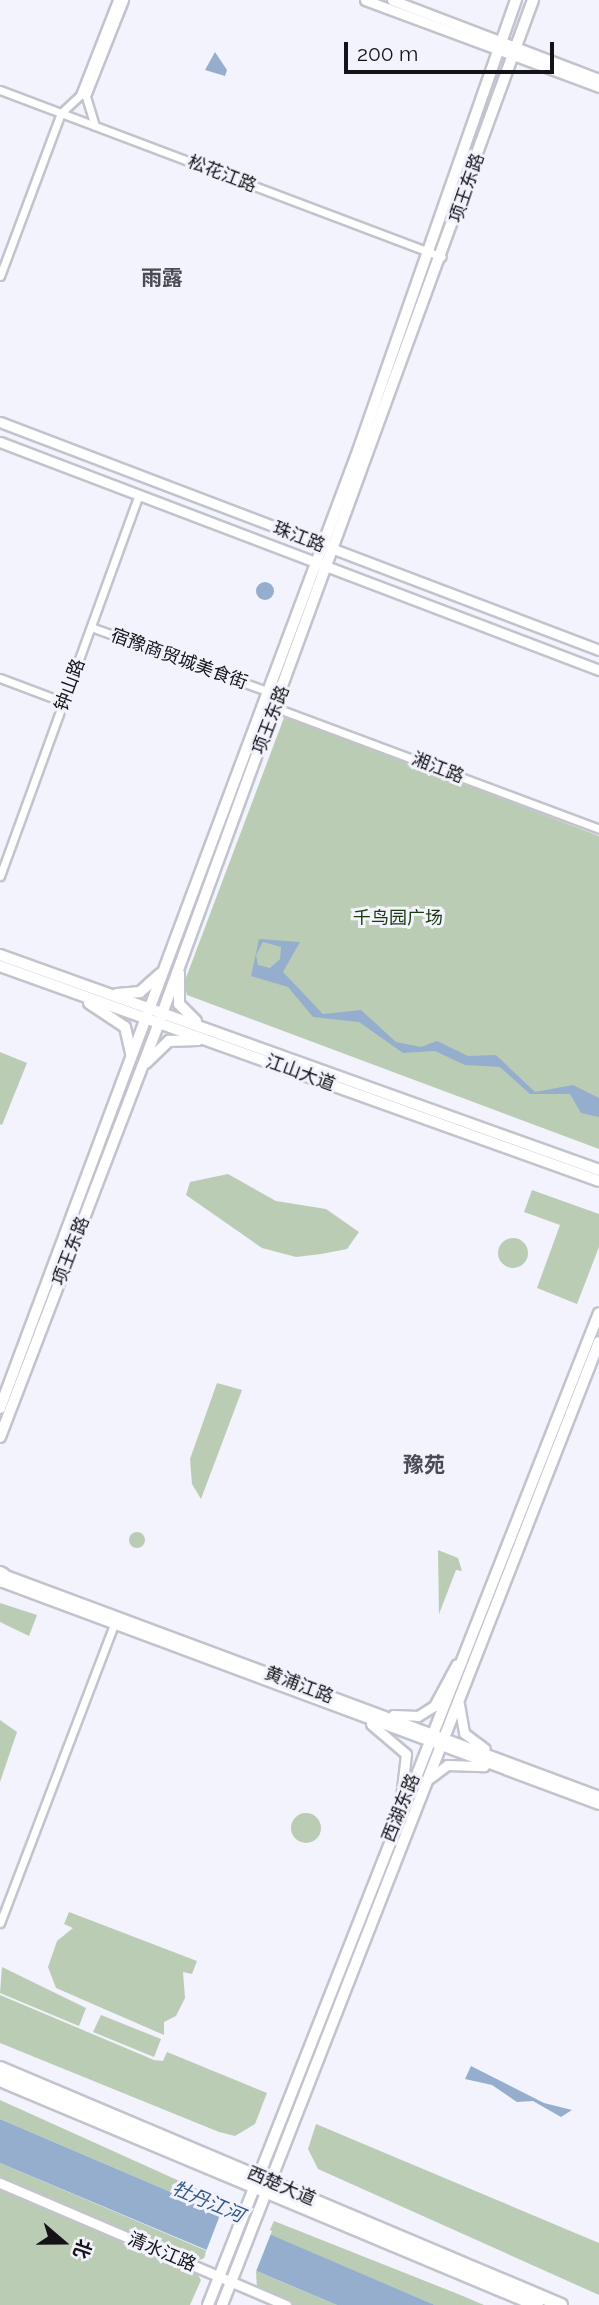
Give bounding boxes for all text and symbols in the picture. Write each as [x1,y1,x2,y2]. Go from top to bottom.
scale bar [347,28,557,72]
text: 200 m [357,41,418,66]
street label: 项王东路 [445,150,489,226]
street label: 松花江路 [185,151,259,197]
district label: 雨露 [141,265,183,291]
street label: 珠江路 [270,517,328,557]
street label: 宿豫商贸城美食街 [108,624,250,694]
street label: 钟山路 [51,656,89,714]
street label: 项王东路 [248,683,294,757]
street label: 湘江路 [409,748,467,788]
park label: 千鸟园广场 [353,907,443,929]
street label: 江山大道 [262,1051,338,1095]
street label: 项王东路 [48,1214,94,1288]
district label: 豫苑 [403,1452,445,1478]
street label: 黄浦江路 [262,1662,336,1708]
street label: 西湖东路 [378,1771,424,1845]
street label: 西楚大道 [244,2162,318,2210]
water label: 牡丹江河 [169,2177,247,2227]
north arrow [28,2207,98,2277]
street label: 清水江路 [125,2228,199,2276]
text: 北 [69,2236,96,2262]

